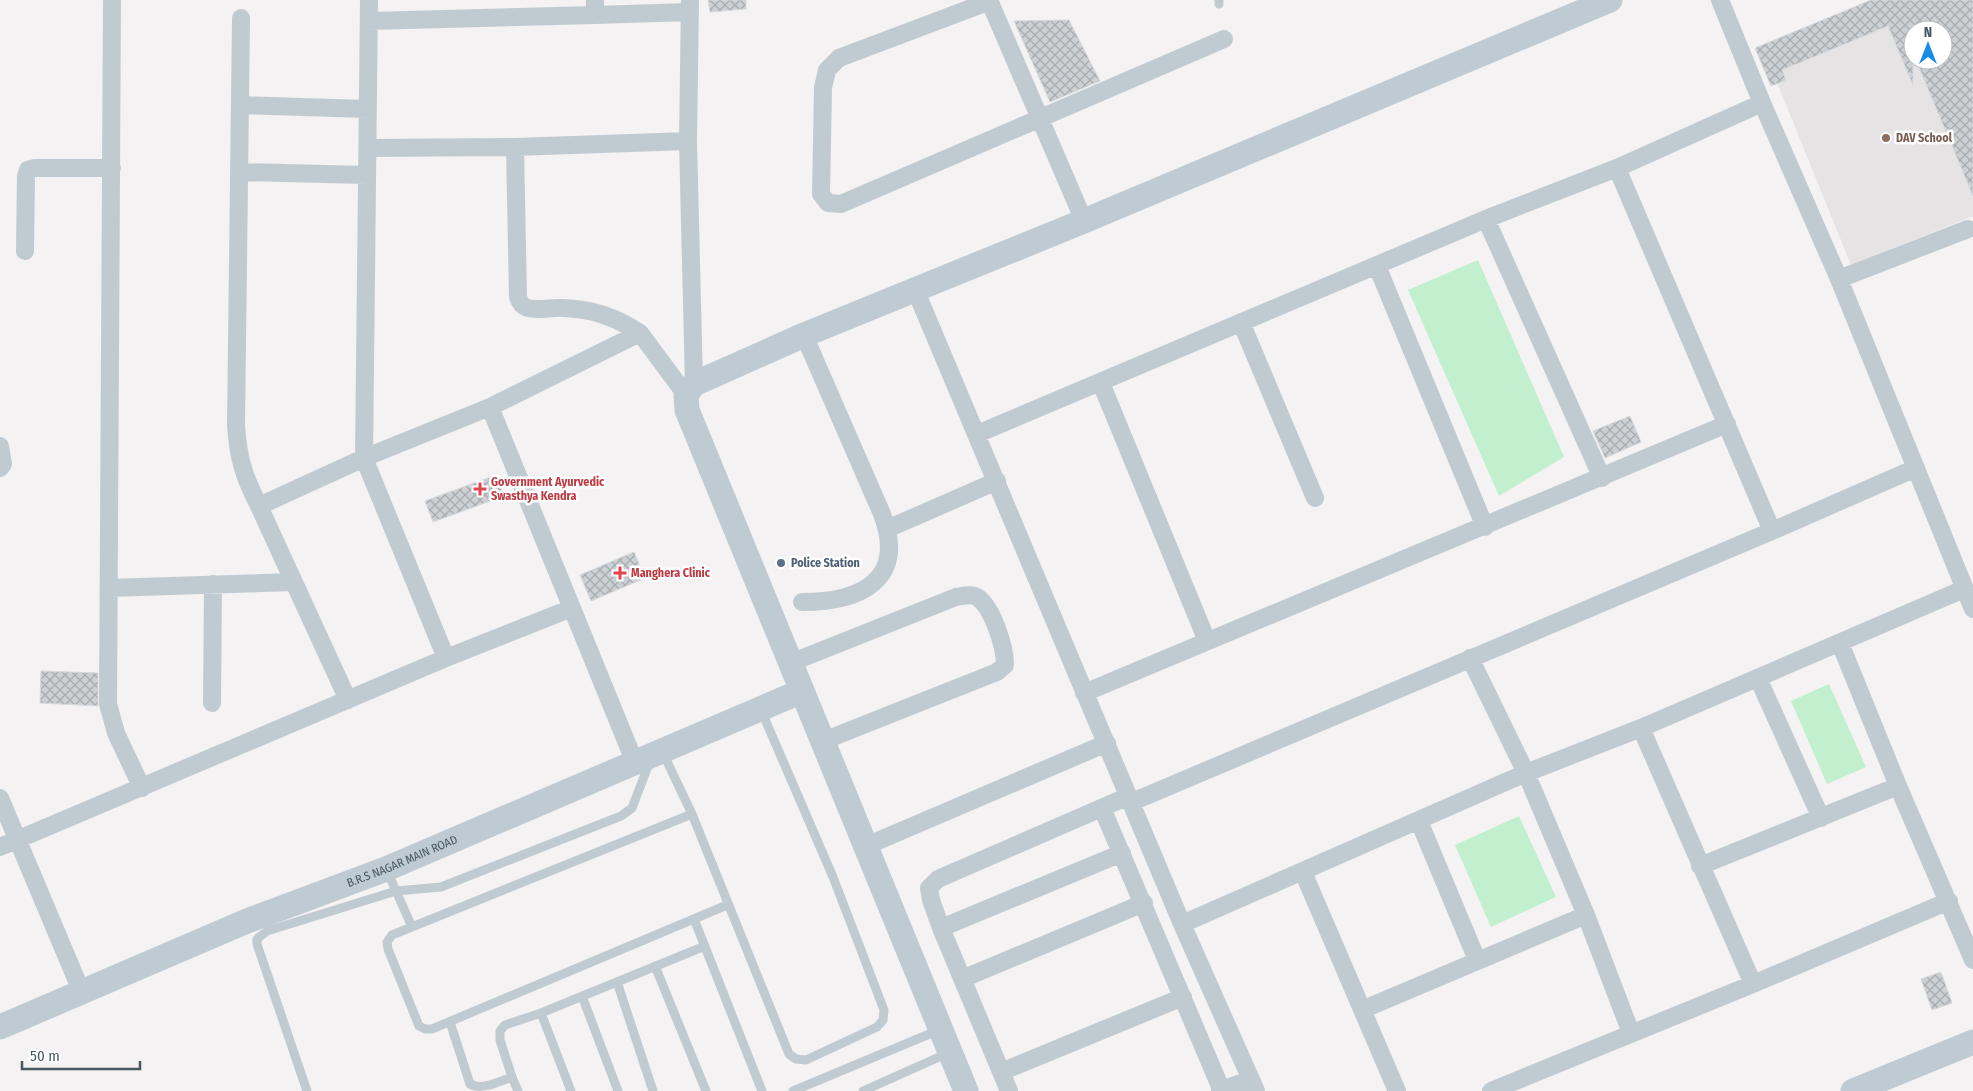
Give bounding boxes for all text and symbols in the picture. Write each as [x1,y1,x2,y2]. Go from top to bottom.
north arrow [1903,20,1953,70]
text: N [1924,24,1932,41]
place label: DAV School [1896,131,1953,145]
marker: DAV School [1880,132,1892,144]
place label: Government Ayurvedic Swasthya Kendra [491,475,605,503]
marker: Government Ayurvedic Swasthya Kendra [473,482,487,496]
place label: Police Station [791,556,860,570]
marker: Police Station [775,557,787,569]
marker: Manghera Clinic [613,566,627,580]
place label: Manghera Clinic [631,566,711,580]
street label: B.R.S NAGAR MAIN ROAD [345,832,460,890]
scale bar [22,1038,140,1070]
text: 50 m [30,1047,60,1065]

